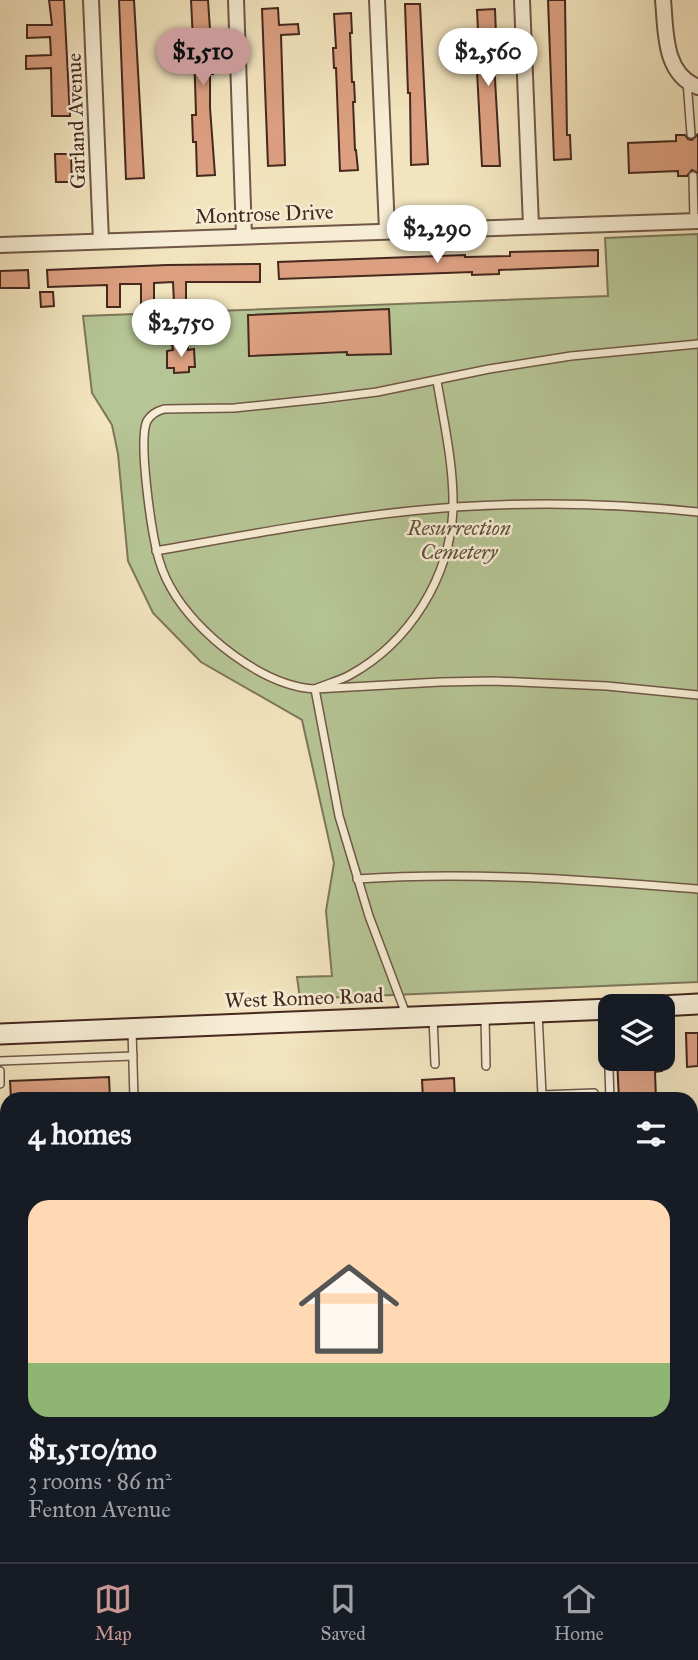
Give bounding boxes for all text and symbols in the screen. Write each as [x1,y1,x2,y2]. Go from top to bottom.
pin: $1,510 [146,28,260,88]
pin: $2,560 [431,28,545,88]
text: $1,510 [172,37,234,65]
text: $2,560 [454,37,522,65]
street label: Garland Avenue [61,52,91,189]
street label: Montrose Drive [194,199,334,229]
pin: $2,290 [380,205,494,265]
text: $2,290 [403,214,471,242]
pin: $2,750 [124,300,238,359]
text: $2,750 [148,308,214,336]
park label: Resurrection Cemetery [406,515,511,565]
street label: West Romeo Road [224,982,384,1014]
map controls [598,994,675,1071]
button: layers [598,994,675,1071]
icon: filters [632,1115,670,1153]
text: 4 homes [28,1116,132,1152]
icon: home [286,1246,412,1372]
text: $1,510/mo [28,1431,157,1467]
text: 3 rooms · 86 m² [28,1467,172,1495]
text: Fenton Avenue [28,1495,171,1523]
tab: Map [94,1580,132,1645]
tab: Saved [321,1580,366,1645]
tab: Home [554,1580,604,1645]

